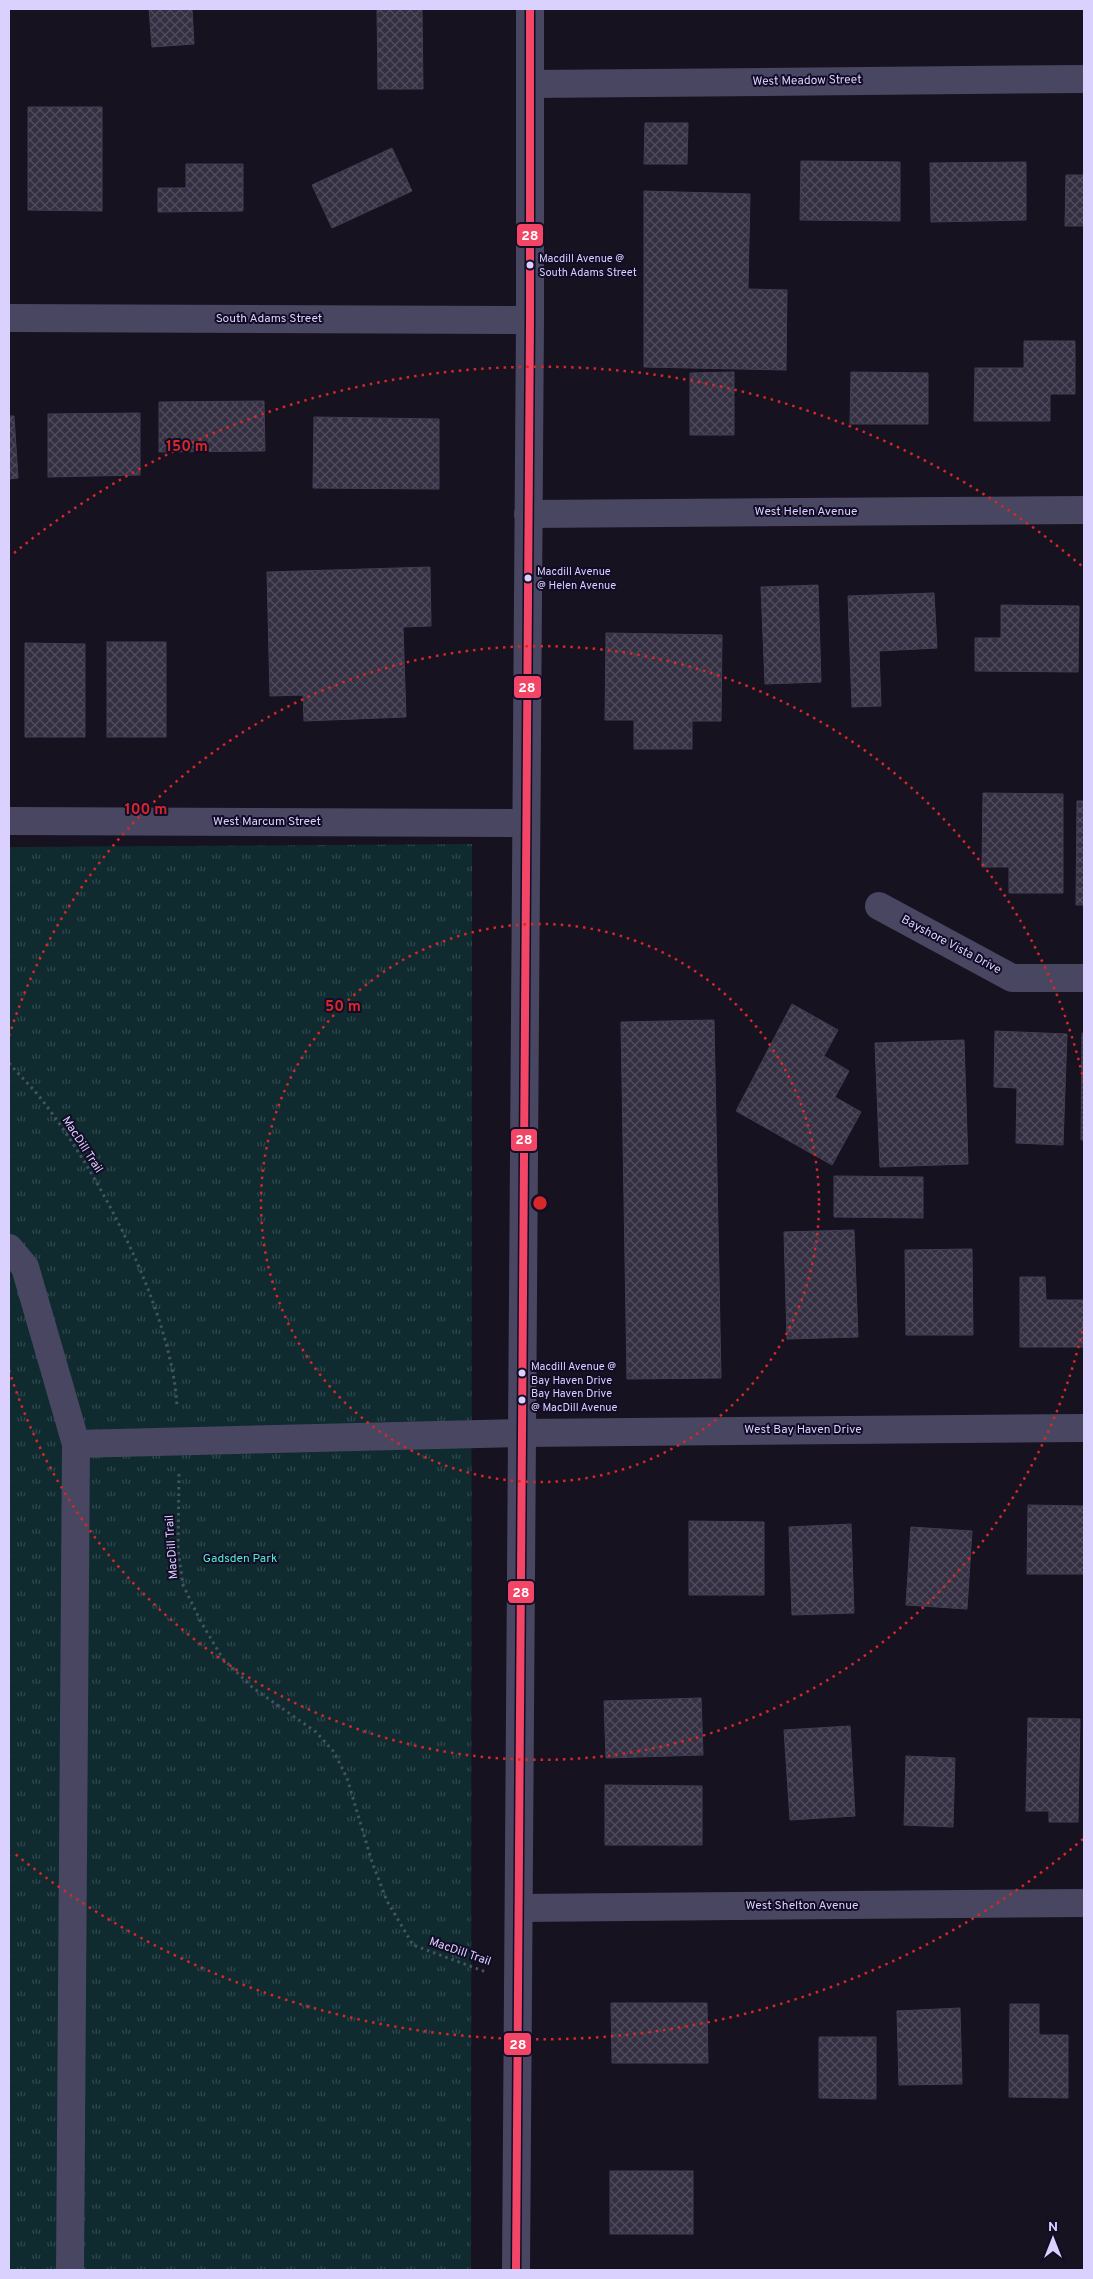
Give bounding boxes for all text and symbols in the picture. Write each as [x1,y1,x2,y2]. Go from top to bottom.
street label: West Meadow Street [752,72,862,90]
line badge: 28 [516,223,544,247]
text: 28 [521,228,539,245]
place label: Macdill Avenue @ South Adams Street [539,252,637,280]
marker: Macdill Avenue @ South Adams Street [525,260,535,270]
street label: South Adams Street [216,311,322,327]
text: 150 m [166,438,208,457]
street label: West Helen Avenue [755,504,857,520]
place label: Macdill Avenue @ Helen Avenue [537,565,616,593]
marker: Macdill Avenue @ Helen Avenue [523,573,533,583]
line badge: 28 [513,675,542,699]
text: 28 [518,680,536,697]
text: 100 m [125,801,167,820]
street label: West Marcum Street [213,814,321,830]
street label: Bayshore Vista Drive [898,912,1004,978]
text: 50 m [325,998,361,1017]
street label: MacDill Trail [58,1114,106,1176]
line badge: 28 [510,1128,538,1152]
text: 28 [515,1132,533,1149]
centre of rings [531,1194,549,1212]
place label: Macdill Avenue @ Bay Haven Drive [531,1360,616,1388]
marker: Macdill Avenue @ Bay Haven Drive [517,1368,527,1378]
place label: Bay Haven Drive @ MacDill Avenue [531,1387,618,1415]
marker: Bay Haven Drive @ MacDill Avenue [517,1395,527,1405]
street label: West Bay Haven Drive [744,1422,862,1438]
street label: MacDill Trail [162,1514,182,1580]
park label: Gadsden Park [203,1551,277,1567]
line badge: 28 [507,1580,535,1604]
text: 28 [512,1585,530,1602]
street label: West Shelton Avenue [745,1898,859,1914]
street label: MacDill Trail [427,1934,493,1970]
line badge: 28 [503,2032,532,2056]
text: 28 [509,2037,527,2054]
north arrow [1028,2214,1078,2264]
text: N [1048,2219,1058,2236]

